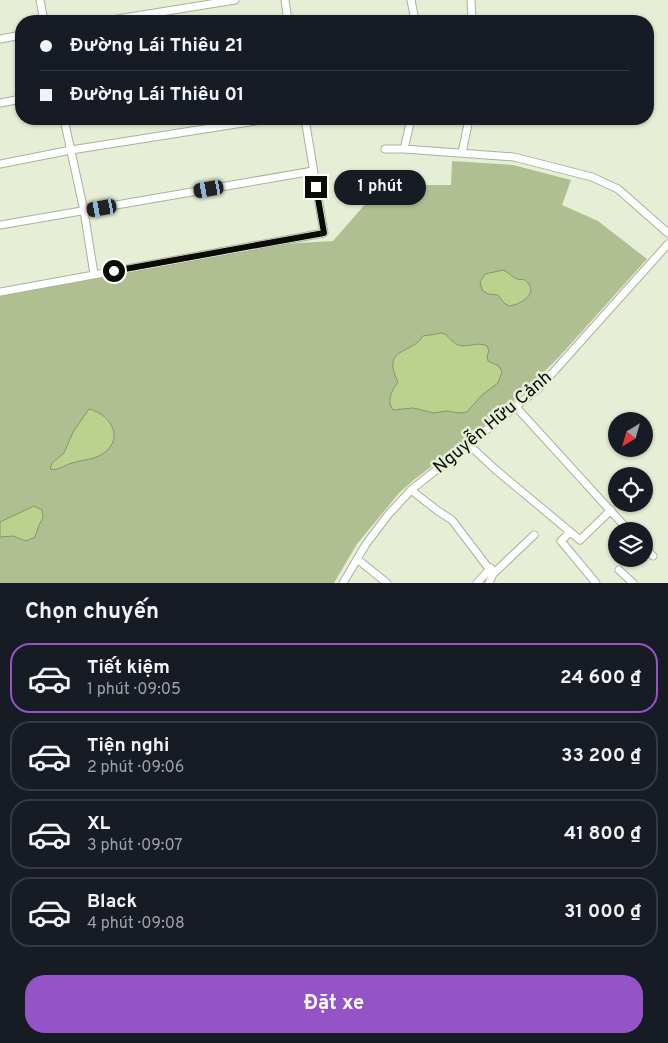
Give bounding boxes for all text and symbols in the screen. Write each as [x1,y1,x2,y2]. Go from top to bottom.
text: Đường Lái Thiêu 21 [70,34,244,58]
text: Đường Lái Thiêu 01 [70,83,244,107]
callout: 1 phút [334,170,426,204]
route end [305,176,327,198]
text: 1 phút [358,177,402,197]
car [192,179,225,199]
car [85,198,118,218]
route start [103,260,125,282]
street label: Nguyễn Hữu Cảnh [428,365,557,479]
north arrow [608,412,652,458]
map controls [608,412,653,567]
button: locate [608,467,653,512]
button: layers [608,522,653,567]
text: Chọn chuyến [25,599,159,626]
icon: car [27,656,72,701]
text: Tiết kiệm [87,656,170,680]
text: 24 600 ₫ [560,666,641,690]
text: 1 phút · 09:05 [87,680,181,700]
icon: car [27,734,72,779]
text: Tiện nghi [87,734,169,758]
text: 33 200 ₫ [561,744,641,768]
text: 2 phút · 09:06 [87,758,184,778]
icon: car [27,812,72,857]
text: XL [87,812,110,836]
text: 41 800 ₫ [564,822,641,846]
text: 3 phút · 09:07 [87,836,183,856]
icon: car [27,890,72,935]
text: Black [87,890,137,914]
text: 31 000 ₫ [564,900,641,924]
text: 4 phút · 09:08 [87,914,185,934]
button: Đặt xe [25,975,643,1033]

